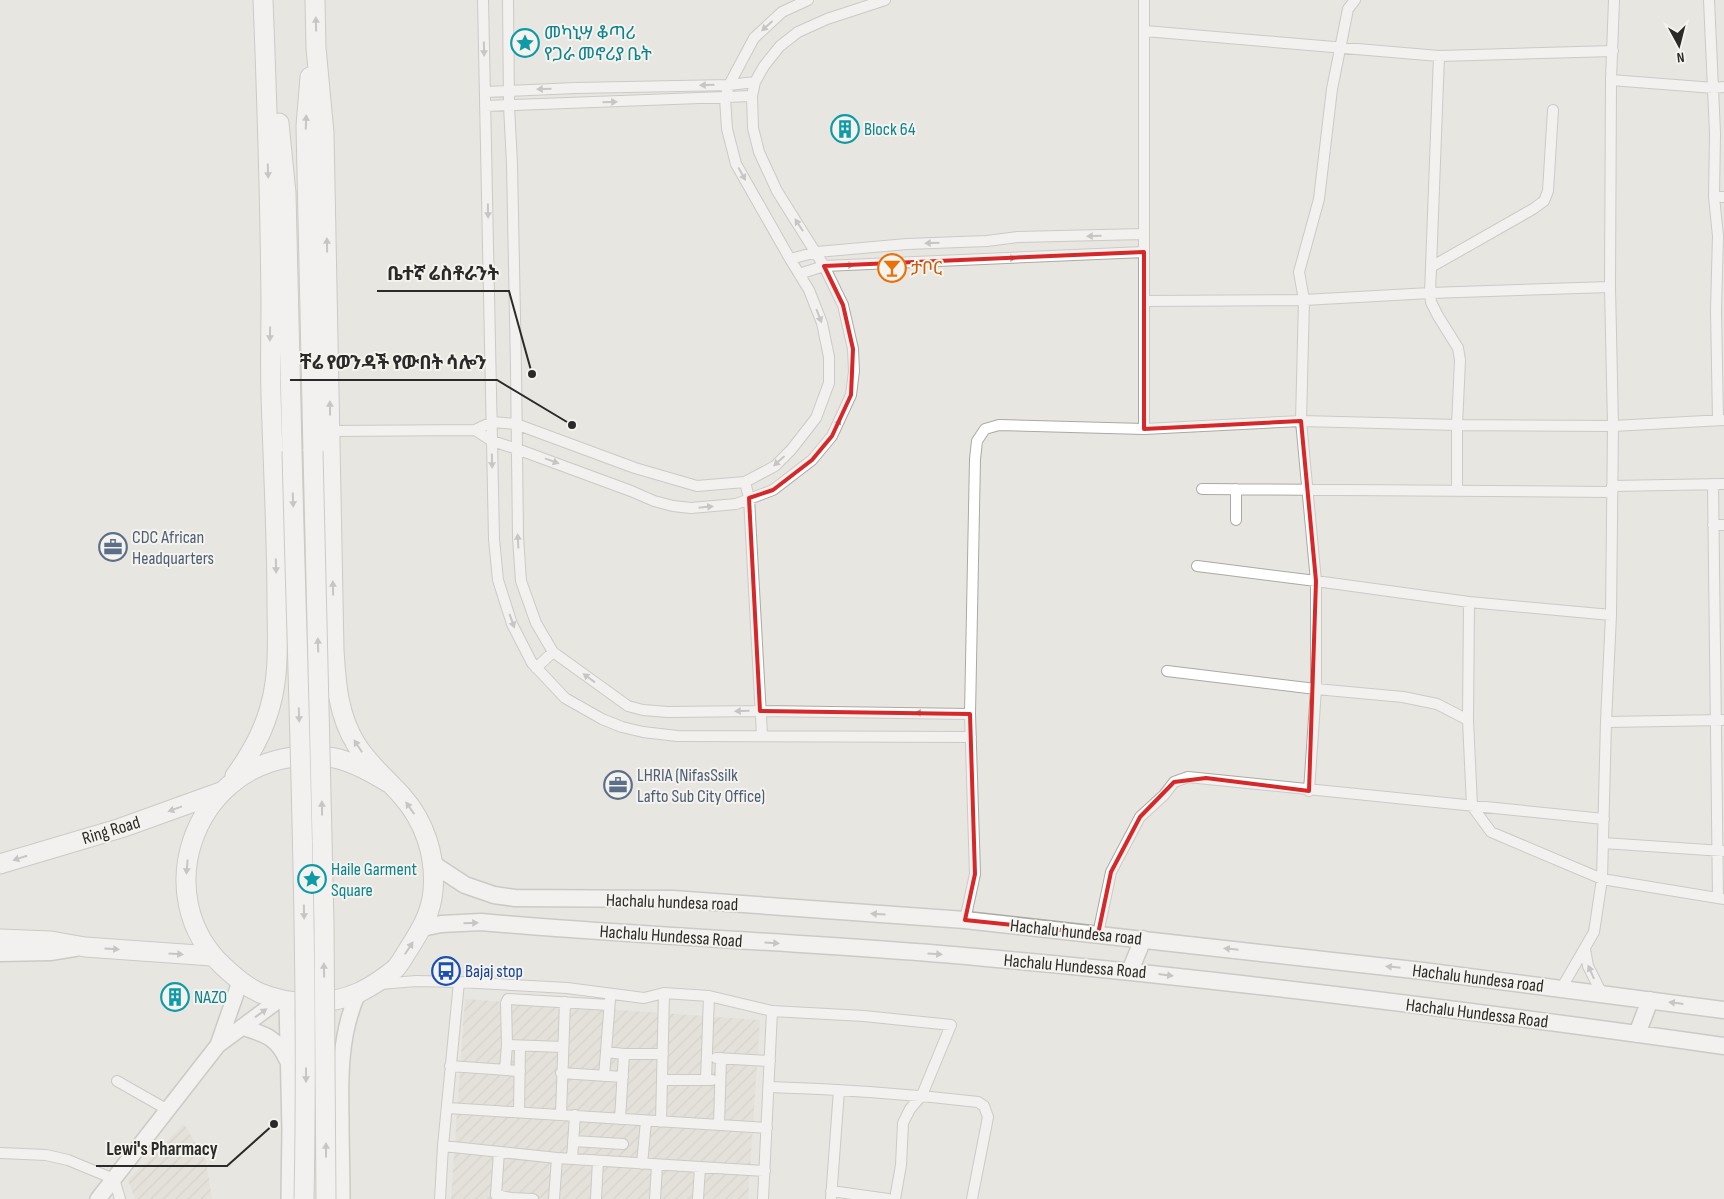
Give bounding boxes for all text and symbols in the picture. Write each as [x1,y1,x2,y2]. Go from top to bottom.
one-way arrow [312,16,320,32]
one-way arrow [762,20,774,32]
north arrow [1654,20,1704,70]
place label: መካኒሣ ቆጣሪ የጋራ መኖሪያ ቤት [544,23,652,65]
place icon: መካኒሣ ቆጣሪ የጋራ መኖሪያ ቤት [510,28,540,58]
one-way arrow [480,41,488,57]
text: N [1676,49,1685,66]
one-way arrow [698,81,714,89]
one-way arrow [536,85,552,93]
one-way arrow [602,98,618,106]
one-way arrow [303,114,311,130]
building icon: Block 64 [830,114,860,144]
place label: Block 64 [864,119,916,140]
one-way arrow [264,163,272,179]
one-way arrow [737,167,746,180]
one-way arrow [484,203,492,219]
one-way arrow [795,219,804,232]
one-way arrow [1086,232,1102,240]
one-way arrow [322,237,330,253]
one-way arrow [924,239,940,247]
bar icon: ታቦር [877,253,907,283]
one-way arrow [1001,253,1017,261]
callout: ቤተኛ ሬስቶራንት [377,257,509,291]
place label: ታቦር [911,258,942,279]
one-way arrow [839,260,855,268]
text: ቤተኛ ሬስቶራንት [387,263,499,286]
one-way arrow [816,309,824,323]
one-way arrow [266,326,274,342]
callout: ቸሬ የወንዳች የውበት ሳሎን [290,346,497,380]
text: ቸሬ የወንዳች የውበት ሳሎን [299,352,487,375]
one-way arrow [326,400,334,416]
one-way arrow [833,418,841,432]
one-way arrow [488,453,496,469]
one-way arrow [774,455,786,467]
one-way arrow [545,457,560,465]
one-way arrow [289,492,297,508]
one-way arrow [698,503,714,511]
place label: CDC African Headquarters [132,527,214,569]
office icon: CDC African Headquarters [98,532,128,562]
one-way arrow [514,533,522,549]
one-way arrow [273,558,281,574]
one-way arrow [329,580,337,596]
one-way arrow [508,614,516,629]
one-way arrow [314,637,322,653]
one-way arrow [582,673,596,683]
one-way arrow [295,707,303,723]
one-way arrow [734,707,750,715]
one-way arrow [913,709,929,717]
one-way arrow [353,739,363,753]
place label: LHRIA (NifasSsilk Lafto Sub City Office) [637,765,765,807]
office icon: LHRIA (NifasSsilk Lafto Sub City Office) [603,770,633,800]
one-way arrow [317,800,325,816]
one-way arrow [406,801,416,814]
one-way arrow [167,805,182,813]
street label: Ring Road [80,812,143,849]
one-way arrow [12,854,27,862]
one-way arrow [182,859,190,875]
place label: Haile Garment Square [331,859,417,901]
place icon: Haile Garment Square [297,864,327,894]
street label: Hachalu hundesa road [606,890,738,915]
one-way arrow [300,905,308,921]
one-way arrow [870,909,886,917]
street label: Hachalu hundesa road [1009,915,1143,950]
one-way arrow [463,919,479,927]
street label: Hachalu Hundessa Road [599,921,743,952]
one-way arrow [765,940,781,948]
one-way arrow [405,941,414,954]
one-way arrow [105,945,121,953]
one-way arrow [1223,945,1239,953]
one-way arrow [168,950,184,958]
one-way arrow [927,950,943,958]
street label: Hachalu Hundessa Road [1003,950,1147,983]
bus stop icon: Bajaj stop [431,956,461,986]
street label: Hachalu hundesa road [1411,960,1545,997]
place label: Bajaj stop [465,961,523,982]
one-way arrow [320,962,328,978]
one-way arrow [1385,963,1401,971]
one-way arrow [1587,965,1595,979]
one-way arrow [1158,972,1174,980]
building icon: NAZO [160,982,190,1012]
place label: NAZO [194,987,227,1008]
street label: Hachalu Hundessa Road [1405,994,1549,1033]
one-way arrow [1667,999,1683,1007]
one-way arrow [254,1008,268,1018]
one-way arrow [302,1067,310,1083]
callout: Lewi's Pharmacy [96,1132,227,1166]
text: Lewi's Pharmacy [106,1138,218,1161]
one-way arrow [322,1142,330,1158]

